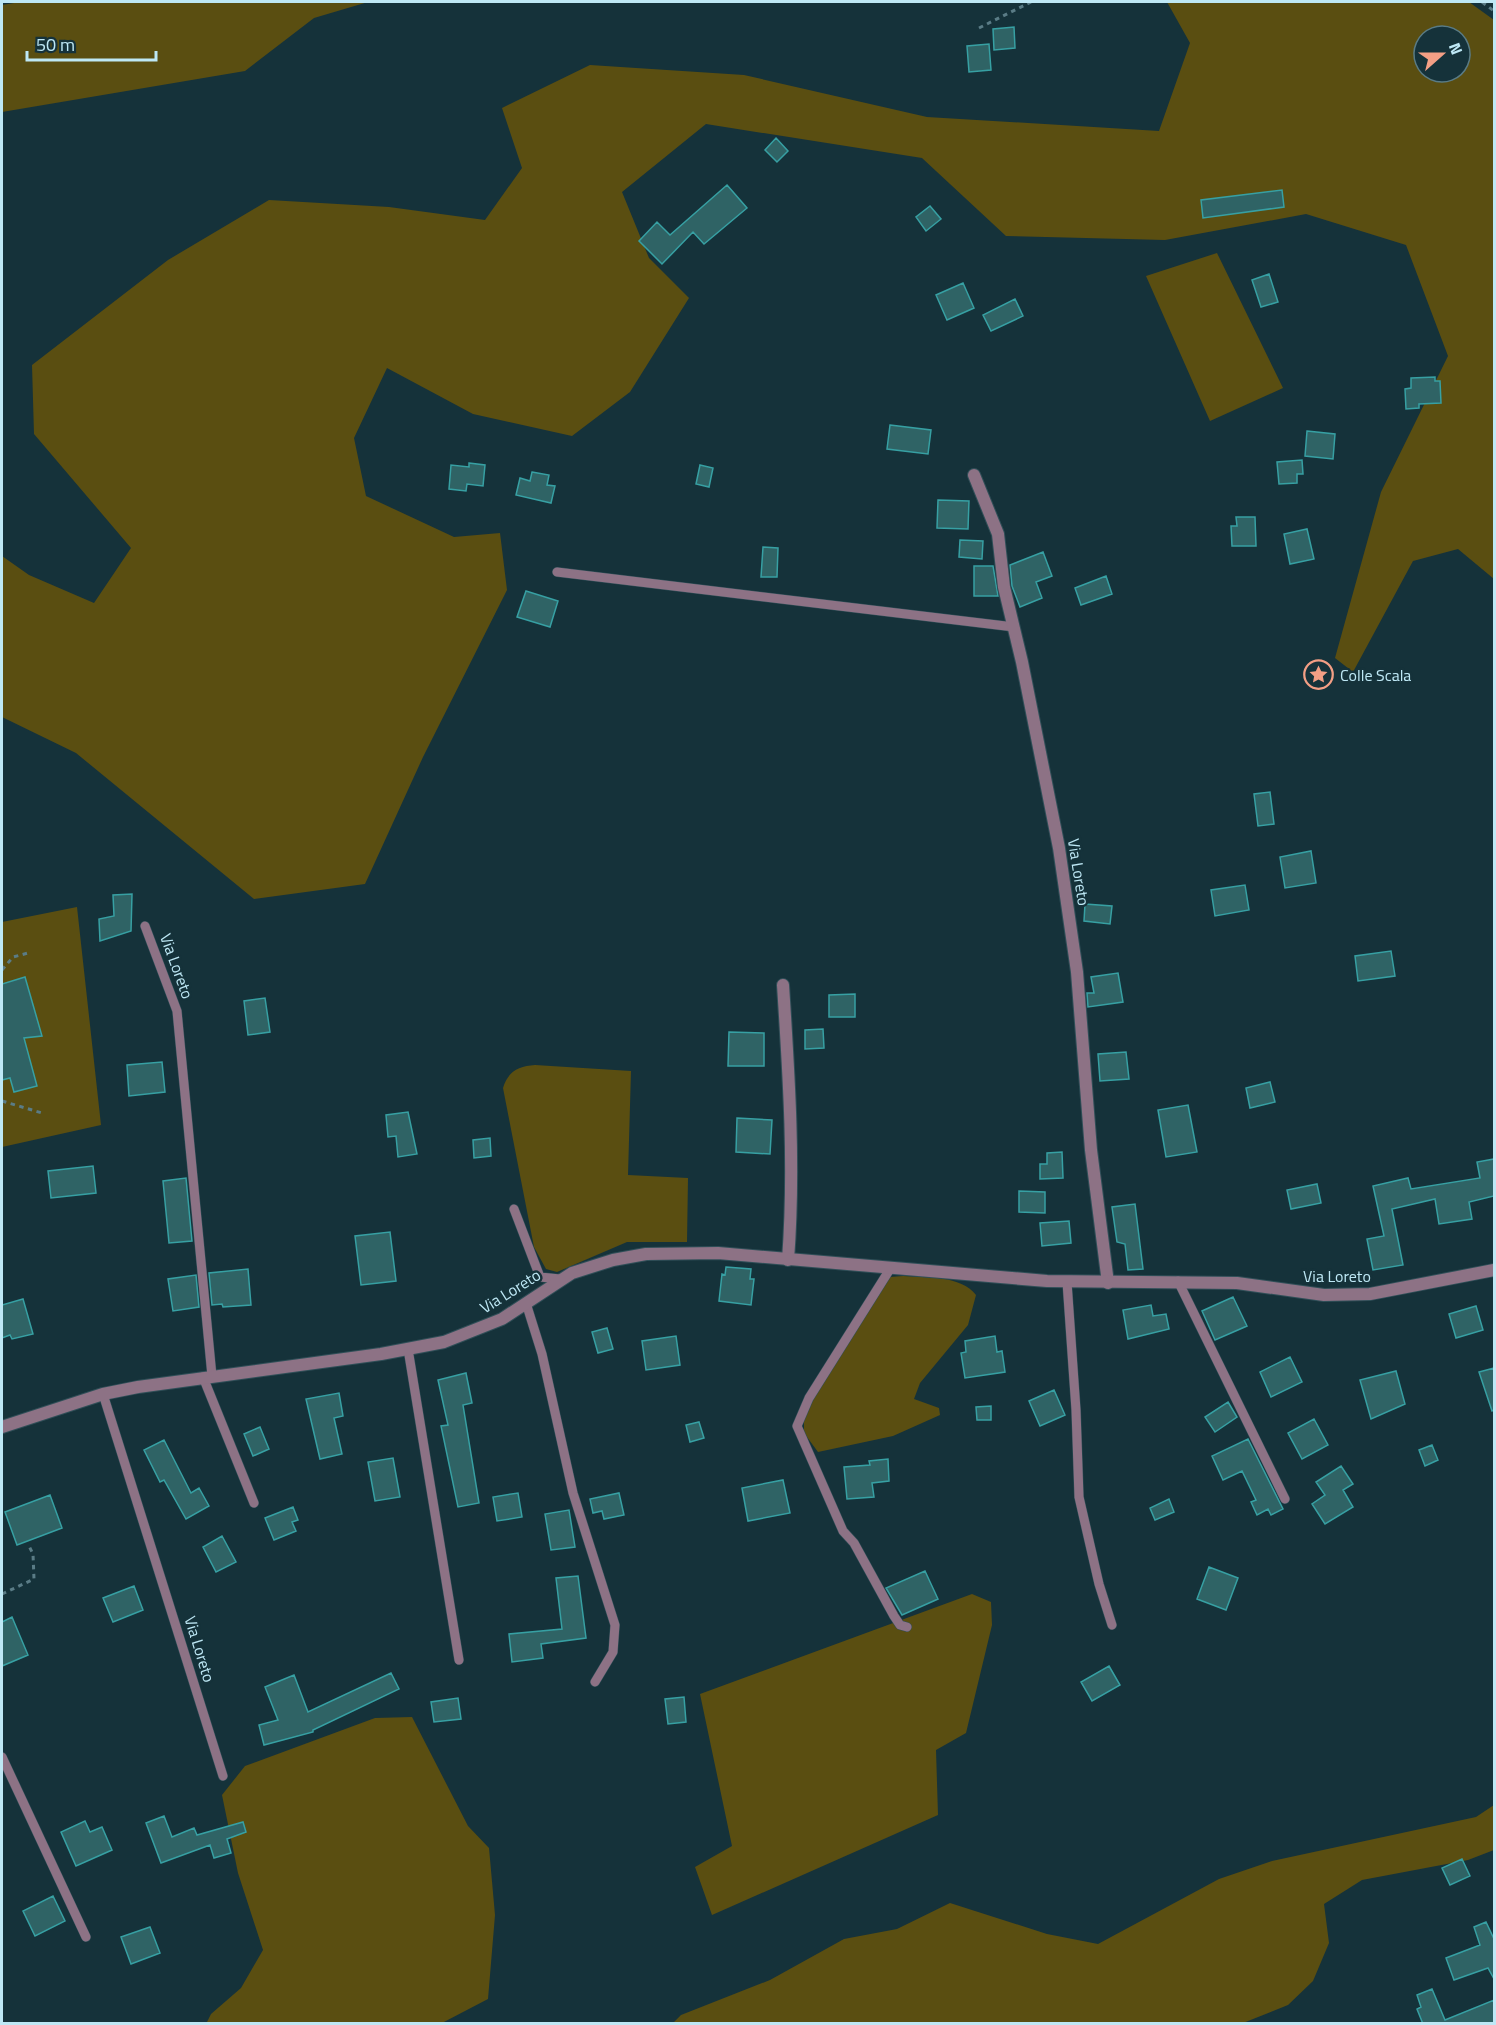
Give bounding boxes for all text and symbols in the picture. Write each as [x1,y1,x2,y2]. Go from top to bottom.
scale bar [27,24,156,62]
north arrow [1412,24,1472,84]
text: 50 m [36,31,75,58]
text: N [1443,39,1469,58]
place icon: Colle Scala [1303,659,1335,691]
place label: Colle Scala [1340,663,1411,687]
street label: Via Loreto [1062,837,1096,907]
street label: Via Loreto [154,930,200,1002]
street label: Via Loreto [475,1263,545,1319]
street label: Via Loreto [1303,1264,1371,1288]
street label: Via Loreto [179,1613,221,1685]

